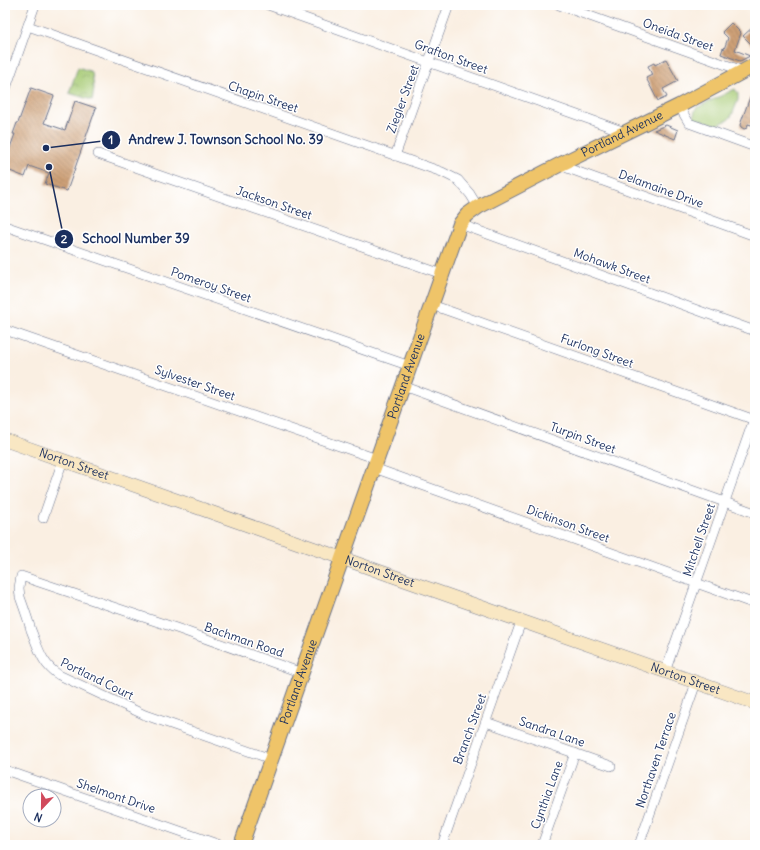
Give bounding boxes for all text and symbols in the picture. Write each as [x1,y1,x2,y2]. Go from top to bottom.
street label: Oneida Street [641,15,716,54]
street label: Grafton Street [413,36,490,77]
street label: Ziegler Street [383,63,422,135]
street label: Chapin Street [226,78,300,116]
street label: Portland Avenue [578,107,665,160]
callout: Andrew J. Townson School No. 39 [101,127,332,152]
text: Andrew J. Townson School No. 39 [129,131,323,148]
text: 1 [109,132,113,147]
street label: Delamaine Drive [617,166,706,211]
street label: Jackson Street [234,183,314,223]
callout: School Number 39 [54,226,197,251]
text: School Number 39 [82,230,190,247]
text: 2 [61,231,68,246]
street label: Mohawk Street [572,245,653,286]
street label: Pomeroy Street [169,264,253,305]
street label: Furlong Street [559,330,636,371]
street label: Portland Avenue [384,331,428,421]
street label: Sylvester Street [153,362,237,403]
street label: Turpin Street [548,419,618,456]
street label: Norton Street [37,445,111,483]
street label: Mitchell Street [679,501,718,578]
street label: Dickinson Street [525,502,612,545]
street label: Norton Street [343,552,416,590]
street label: Bachman Road [202,619,286,660]
street label: Portland Avenue [276,637,320,726]
street label: Portland Court [58,654,136,703]
street label: Norton Street [649,659,722,697]
street label: Branch Street [450,691,489,766]
street label: Northaven Terrace [632,710,679,810]
street label: Sandra Lane [517,713,587,750]
street label: Cynthia Lane [527,759,566,831]
street label: Shelmont Drive [75,775,157,816]
north arrow [22,788,62,828]
text: N [32,809,44,825]

